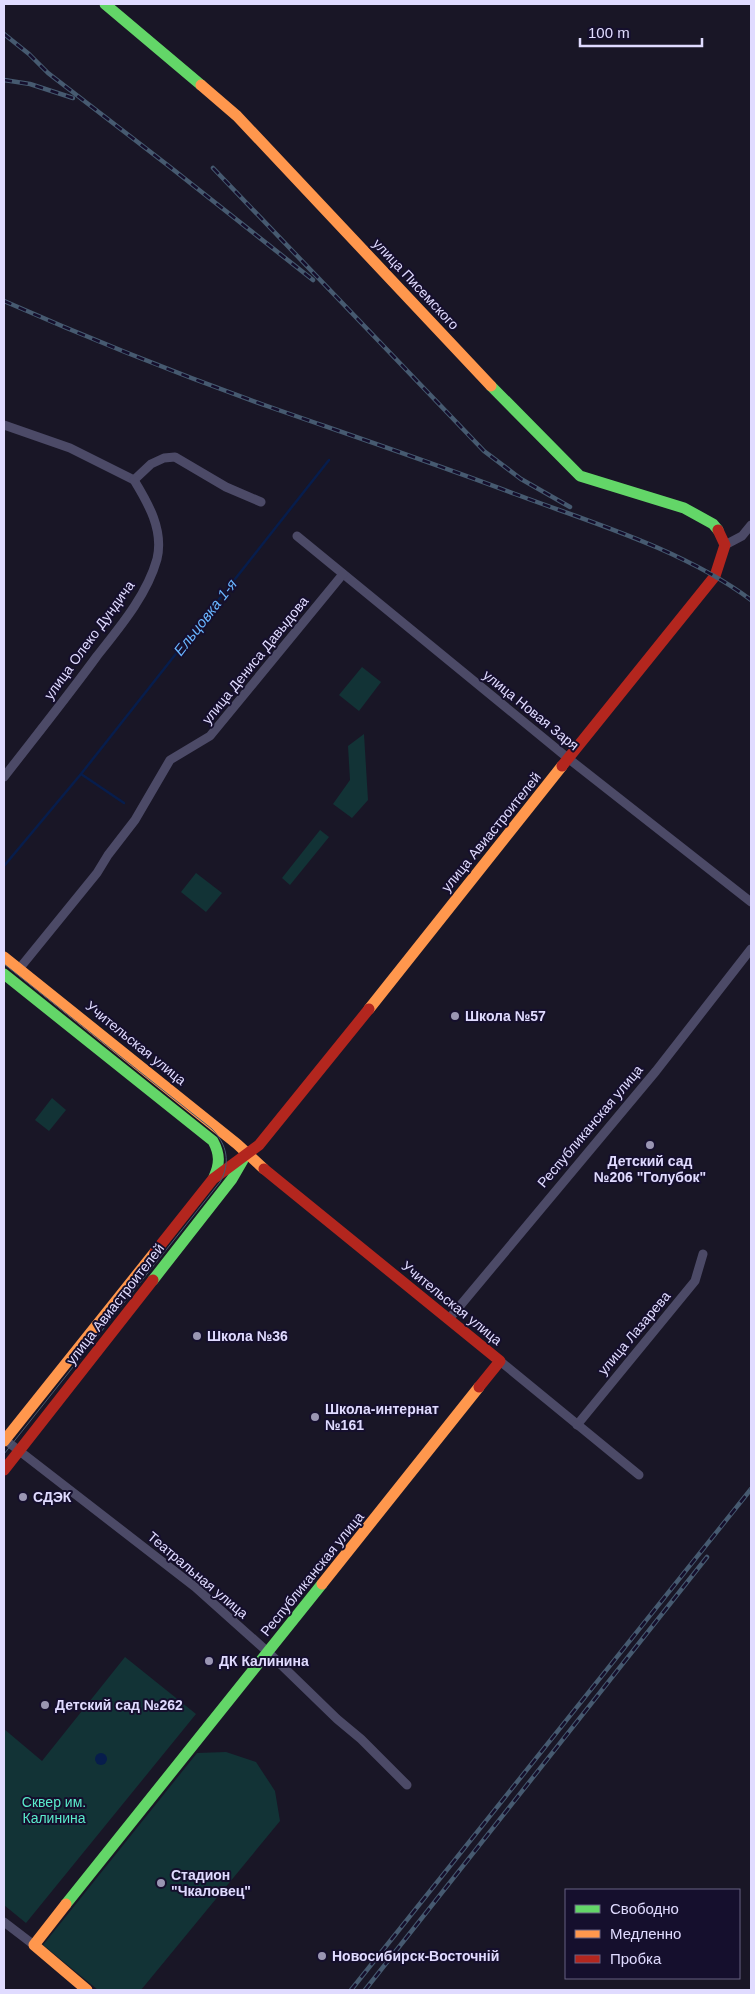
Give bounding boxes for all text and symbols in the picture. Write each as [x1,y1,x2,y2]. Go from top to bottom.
scale bar [580,15,702,47]
text: 100 m [588,24,630,41]
street label: улица Писемского [370,235,462,333]
water label: Ельцовка 1-я [170,575,240,659]
street label: улица Олеко Дундича [41,577,138,702]
street label: улица Дениса Давыдова [199,593,312,727]
street label: улица Новая Заря [480,667,582,753]
street label: улица Авиастроителей [438,769,544,895]
street label: Учительская улица [83,998,189,1088]
place label: Школа №57 [465,1008,546,1024]
marker: Школа №57 [449,1010,461,1022]
street label: Республиканская улица [534,1061,646,1190]
marker: Детский сад №206 "Голубок" [644,1139,656,1151]
place label: Детский сад №206 "Голубок" [594,1153,706,1185]
street label: улица Авиастроителей [63,1240,167,1368]
street label: Учительская улица [399,1258,505,1348]
street label: улица Лазарева [594,1288,674,1378]
place label: Школа №36 [207,1328,288,1344]
marker: Школа №36 [191,1330,203,1342]
place label: Школа-интернат №161 [325,1401,439,1433]
marker: Школа-интернат №161 [309,1411,321,1423]
place label: СДЭК [33,1489,72,1505]
marker: СДЭК [17,1491,29,1503]
street label: Республиканская улица [257,1509,367,1639]
street label: Театральная улица [145,1528,252,1622]
place label: ДК Калинина [219,1653,309,1669]
marker: ДК Калинина [203,1655,215,1667]
place label: Детский сад №262 [55,1697,183,1713]
marker: Детский сад №262 [39,1699,51,1711]
park label: Сквер им. Калинина [22,1794,86,1826]
place label: Стадион "Чкаловец" [171,1867,251,1899]
marker: Стадион "Чкаловец" [155,1877,167,1889]
legend [565,1889,740,1979]
text: Свободно [610,1900,679,1917]
text: Медленно [610,1925,681,1942]
place label: Новосибирск-Восточній [332,1948,499,1964]
marker: Новосибирск-Восточній [316,1950,328,1962]
text: Пробка [610,1950,662,1967]

